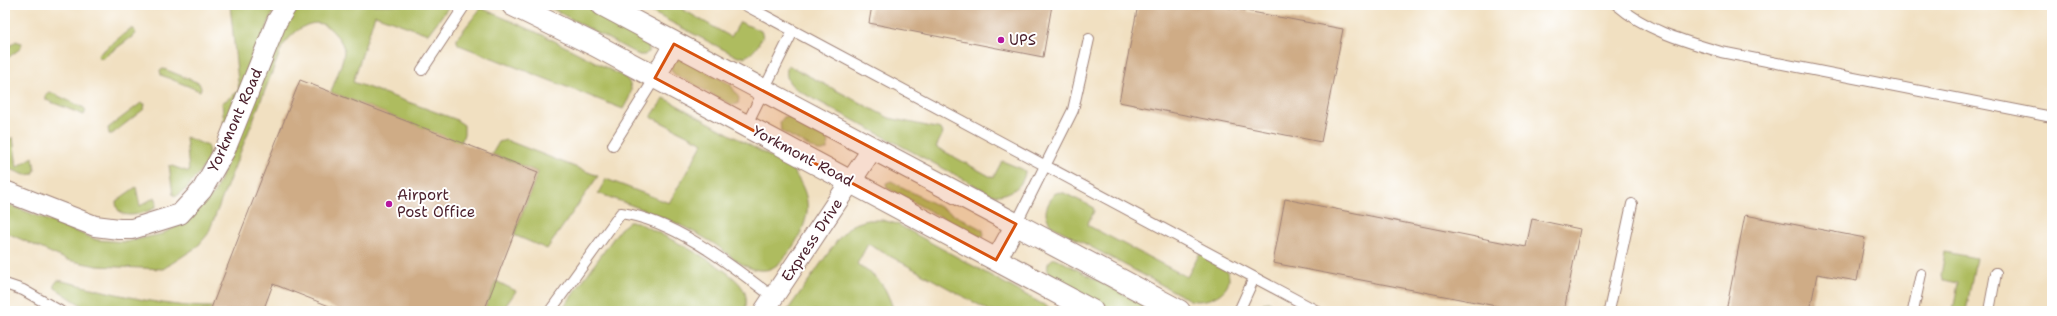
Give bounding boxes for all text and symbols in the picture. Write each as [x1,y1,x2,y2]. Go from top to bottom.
place label: UPS [1009,30,1036,50]
marker: UPS [996,35,1006,45]
street label: Yorkmont Road [203,64,267,175]
street label: Yorkmont Road [749,121,857,191]
place label: Airport Post Office [397,185,475,222]
street label: Express Drive [777,194,847,286]
marker: Airport Post Office [384,199,394,209]

